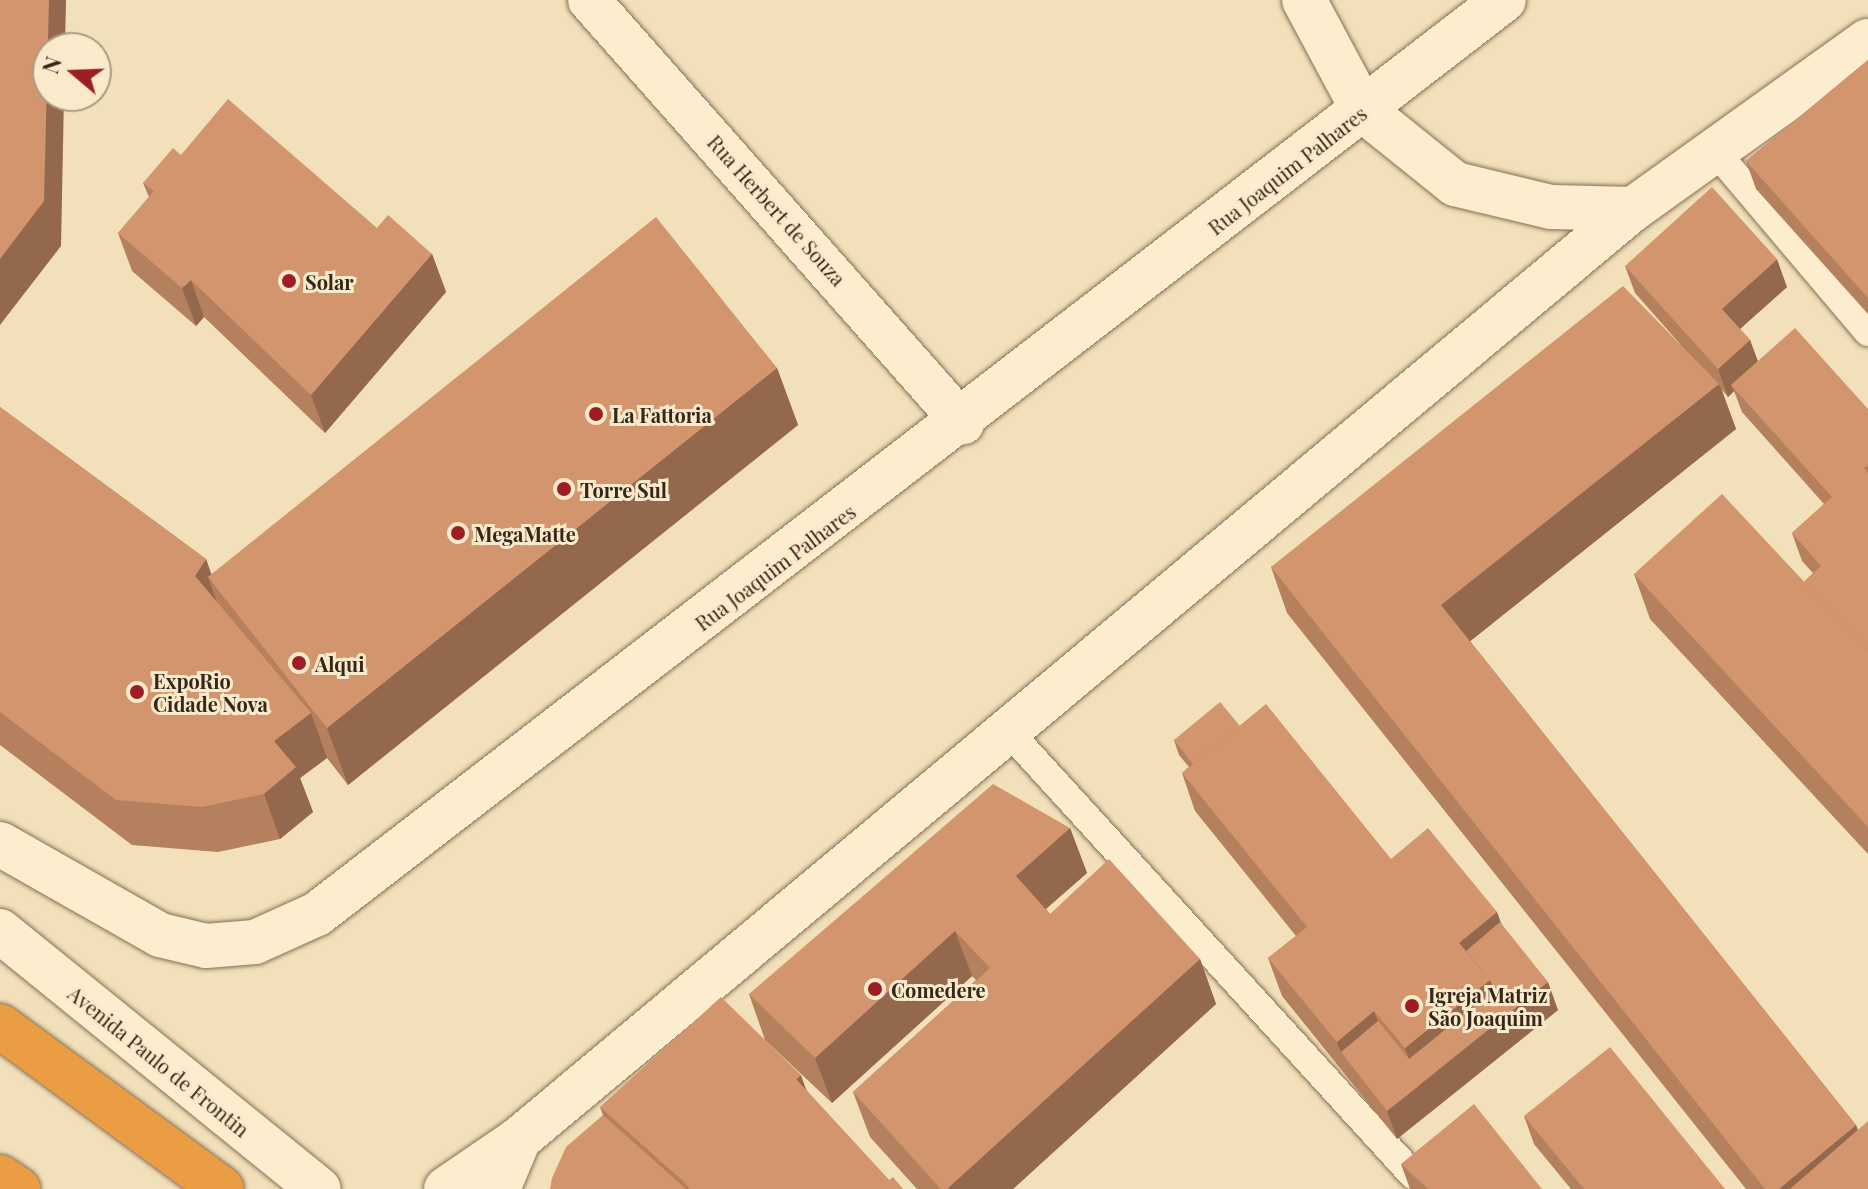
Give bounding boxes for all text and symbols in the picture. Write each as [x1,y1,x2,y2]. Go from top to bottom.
north arrow [32,32,112,112]
text: N [34,52,68,77]
street label: Rua Joaquim Palhares [1203,101,1371,239]
street label: Rua Herbert de Souza [703,130,851,290]
place label: Solar [305,269,354,293]
marker: Solar [280,272,298,290]
place label: La Fattoria [612,402,712,426]
marker: La Fattoria [587,405,605,423]
place label: Torre Sul [580,477,667,501]
marker: Torre Sul [555,480,573,498]
street label: Rua Joaquim Palhares [690,499,860,635]
place label: MegaMatte [474,521,576,545]
marker: MegaMatte [449,524,467,542]
place label: Alqui [315,651,364,675]
marker: Alqui [290,654,308,672]
place label: ExpoRio Cidade Nova [153,668,268,715]
marker: ExpoRio Cidade Nova [128,683,146,701]
place label: Comedere [891,977,986,1001]
marker: Comedere [866,980,884,998]
street label: Avenida Paulo de Frontin [64,981,254,1141]
place label: Igreja Matriz São Joaquim [1428,982,1547,1029]
marker: Igreja Matriz São Joaquim [1403,997,1421,1015]

